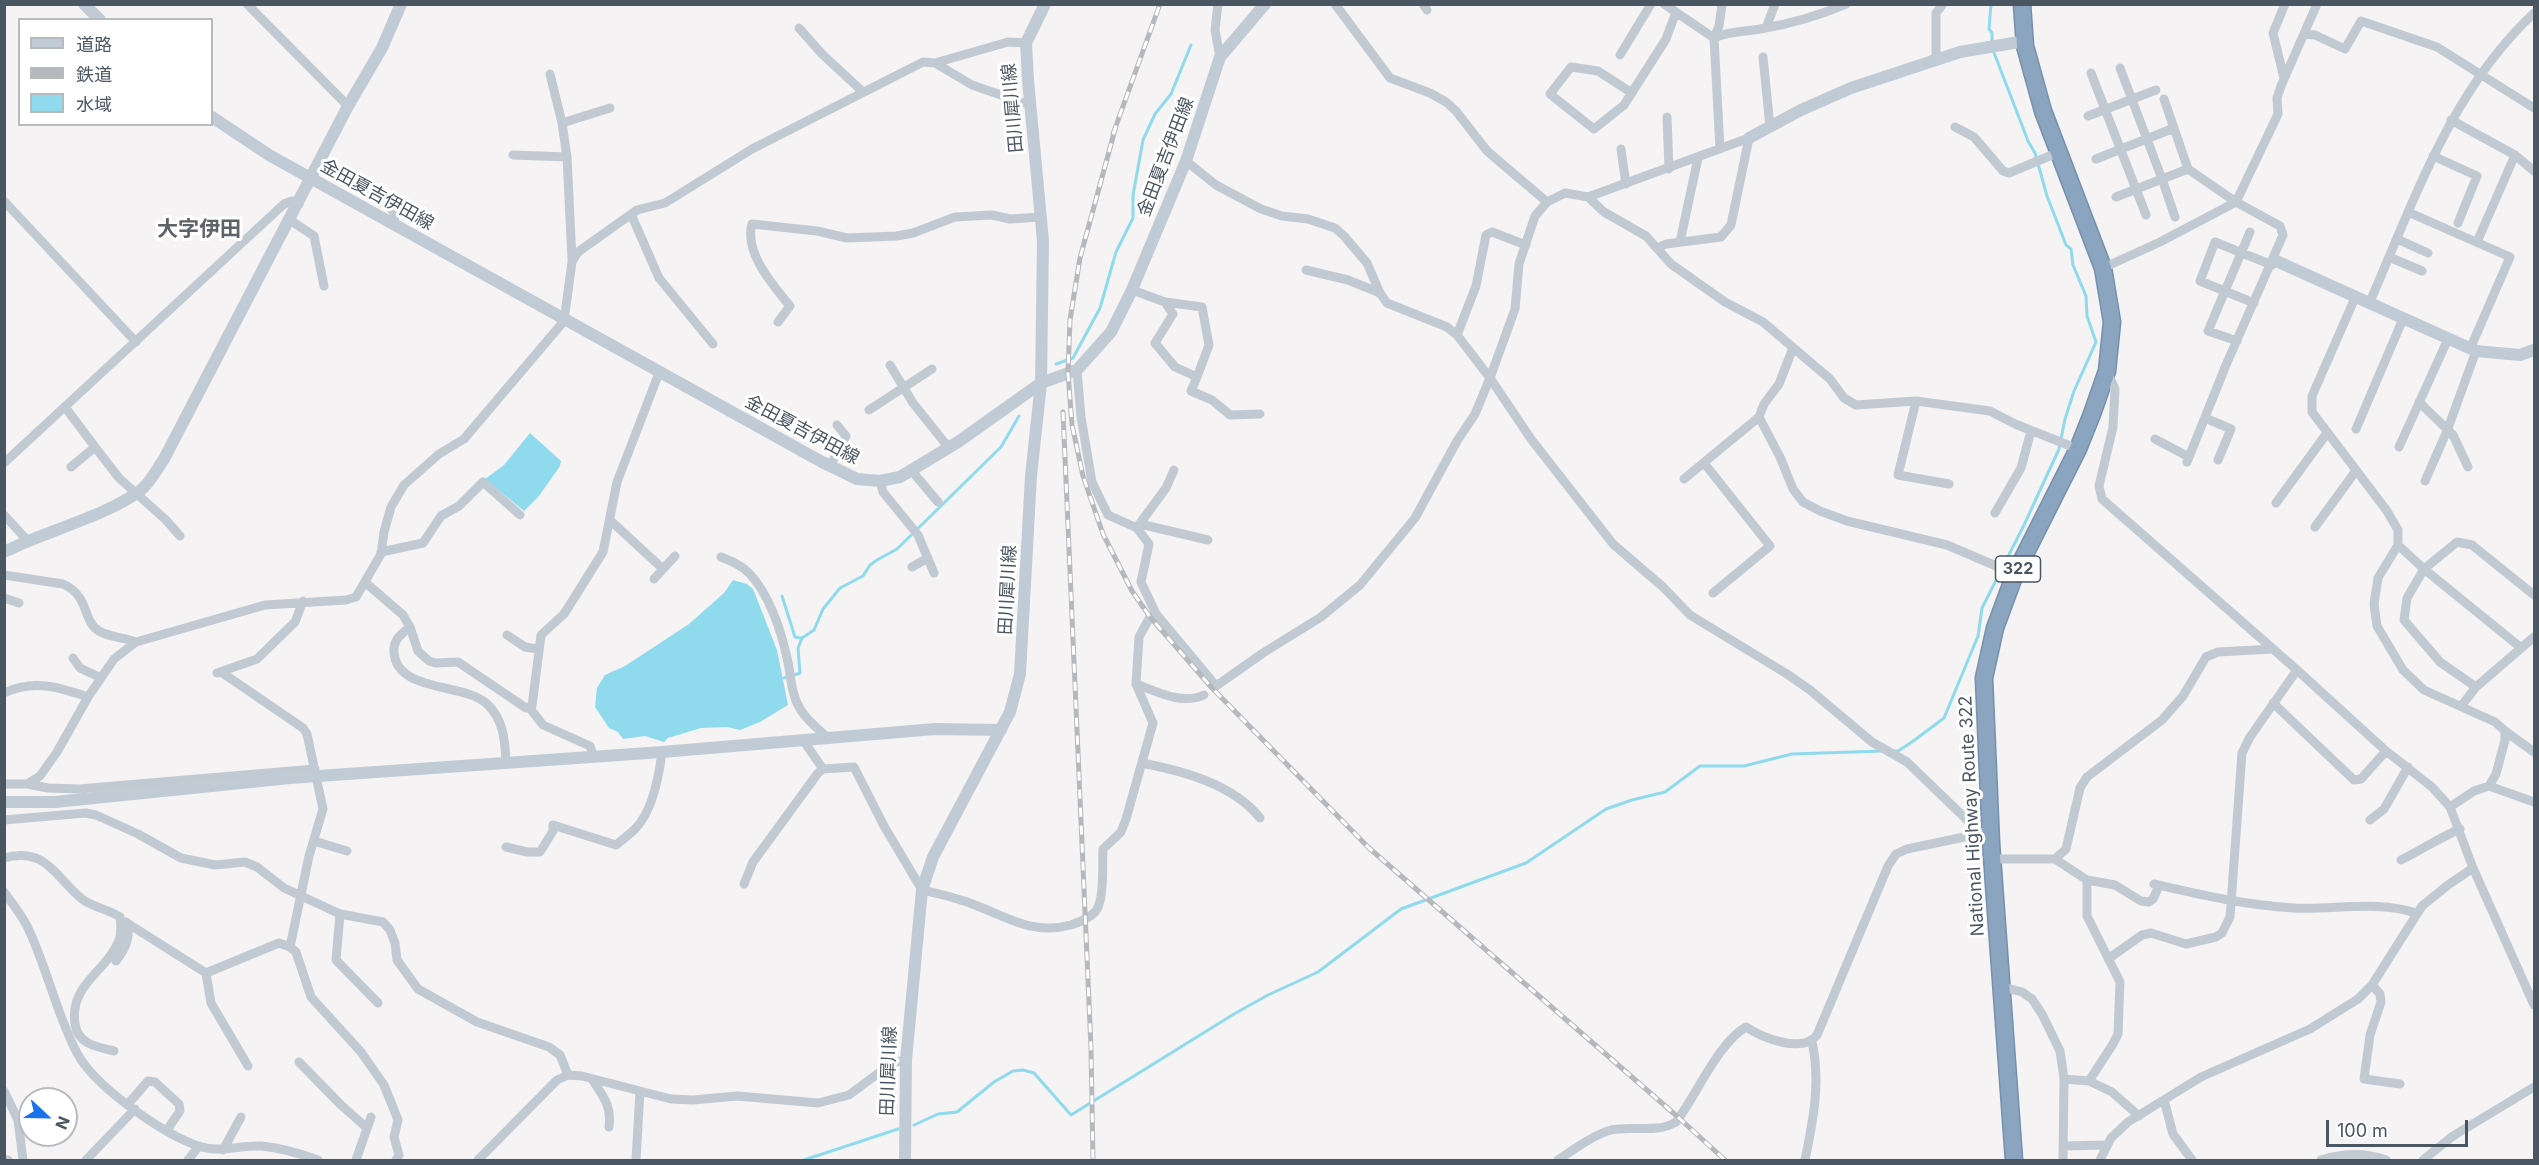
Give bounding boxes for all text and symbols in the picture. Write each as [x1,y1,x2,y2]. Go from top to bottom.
legend [18,18,213,126]
text: 道路 [76,34,112,55]
street label: 田川犀川線 [998,62,1028,154]
text: 鉄道 [76,64,112,85]
text: 水域 [76,94,112,115]
street label: 金田夏吉伊田線 [1133,94,1199,220]
street label: 金田夏吉伊田線 [317,155,437,235]
district label: 大字伊田 [157,217,241,243]
street label: 金田夏吉伊田線 [741,391,863,469]
street label: 田川犀川線 [995,544,1021,636]
road number: 322 [1996,556,2040,582]
street label: National Highway Route 322 [1955,695,1989,937]
street label: 田川犀川線 [877,1026,901,1116]
north arrow [18,1087,78,1147]
scale bar [2329,1108,2472,1146]
text: N [51,1114,74,1132]
text: 100 m [2337,1120,2388,1141]

